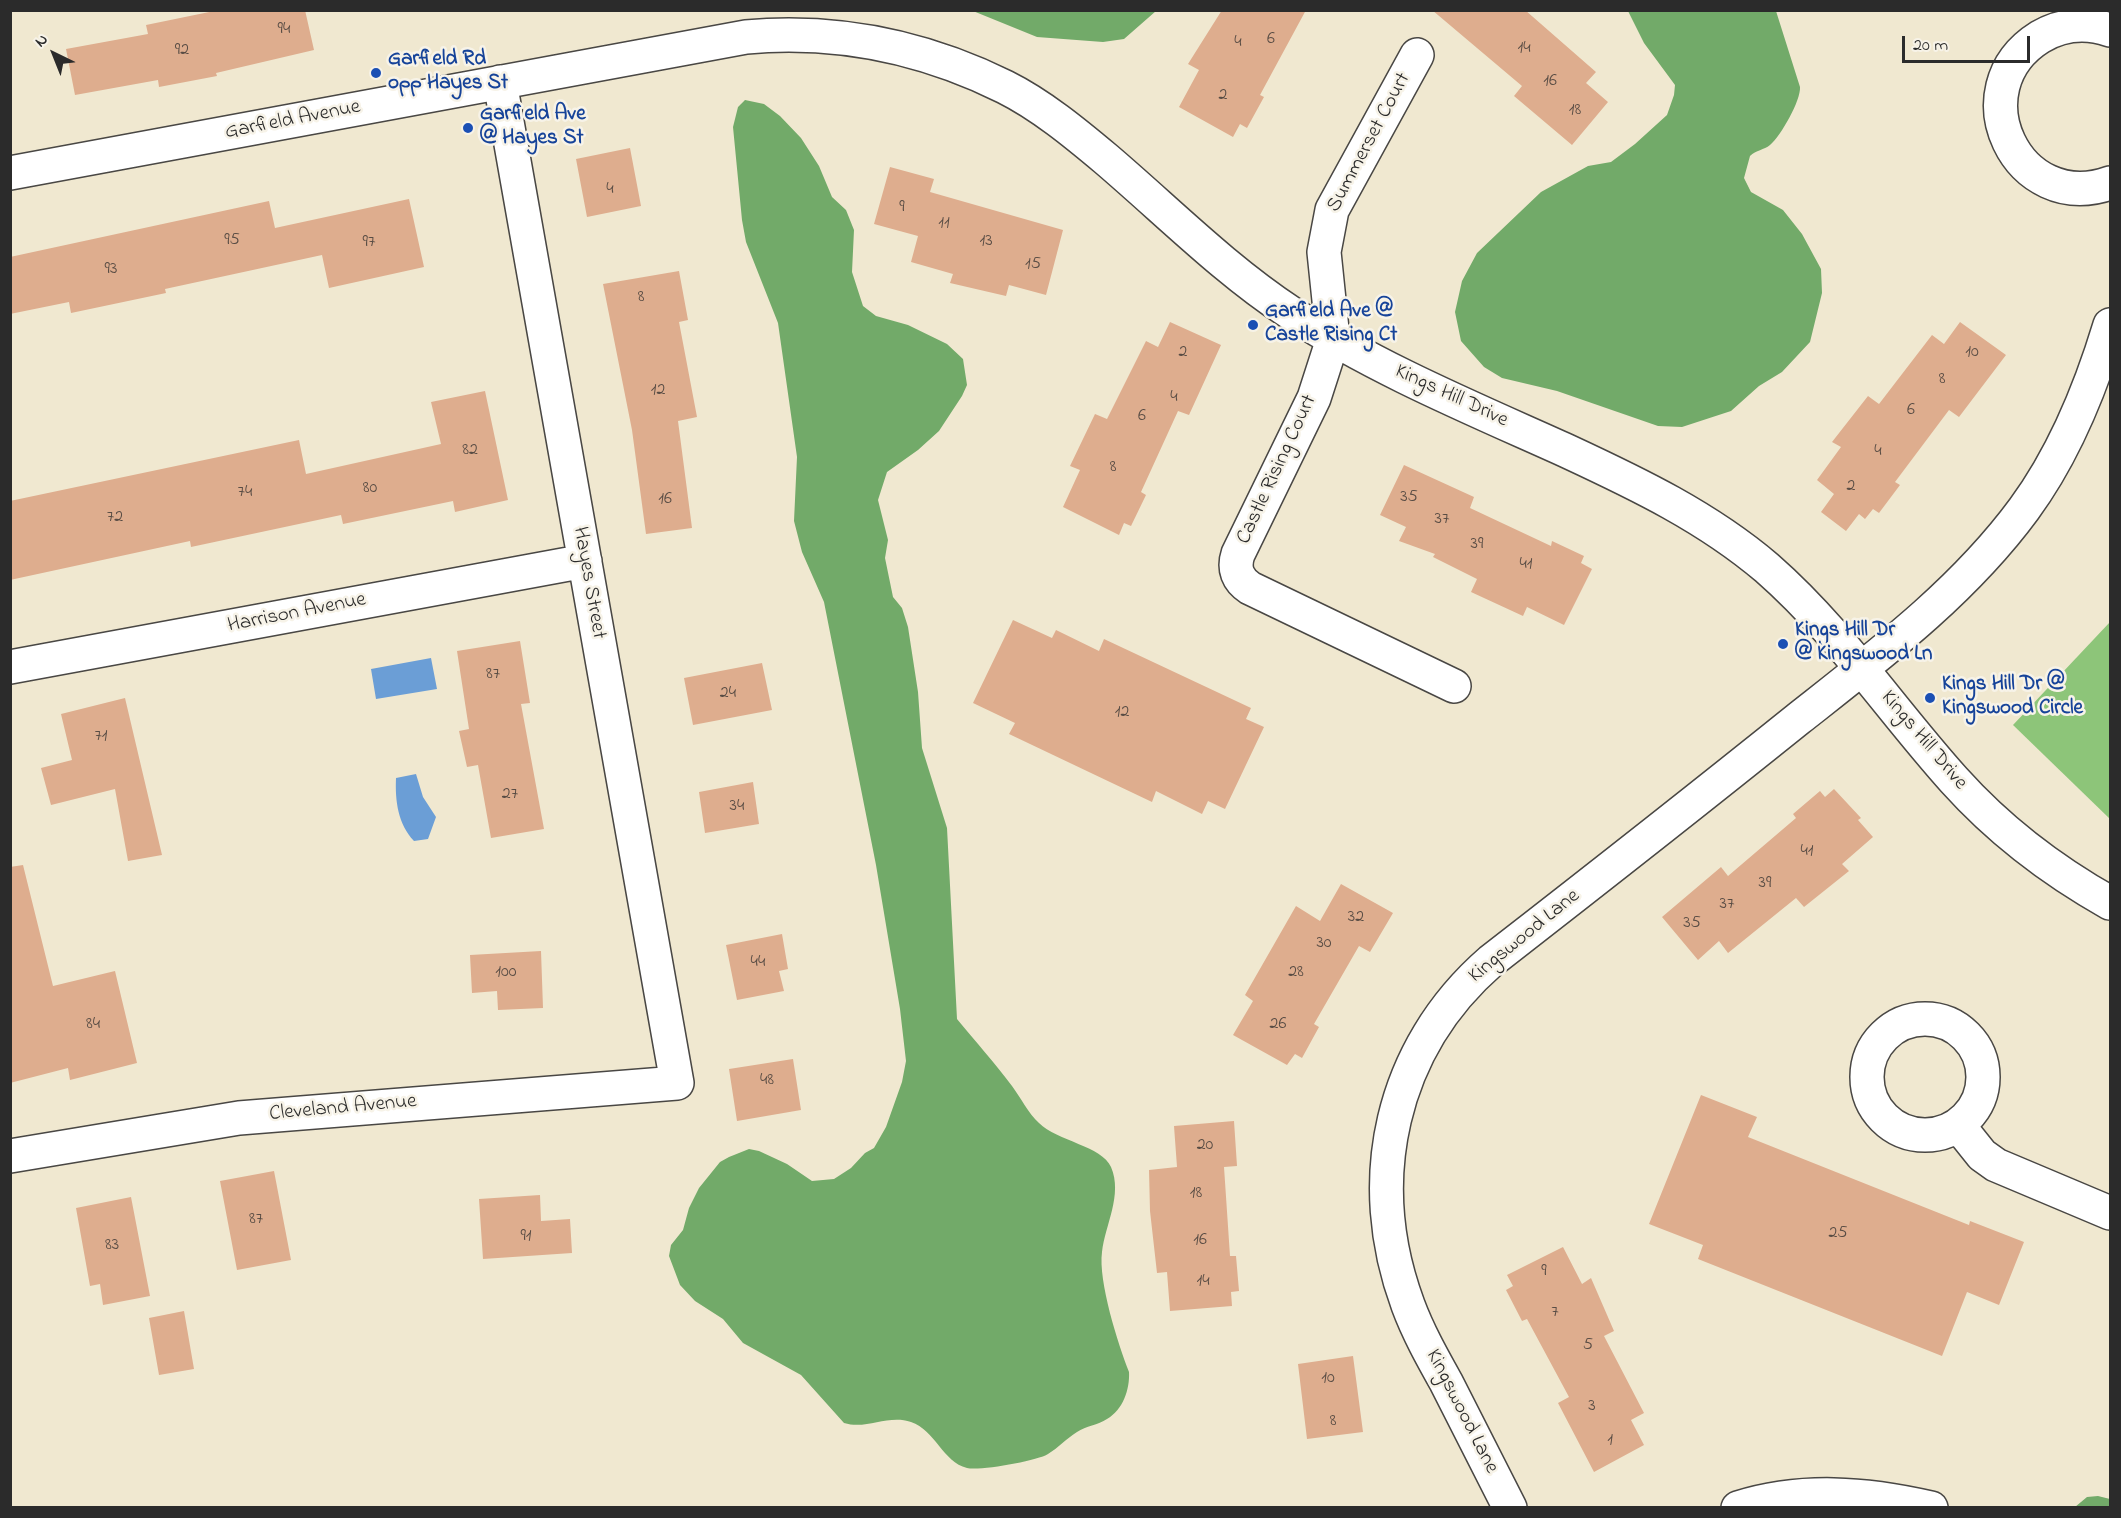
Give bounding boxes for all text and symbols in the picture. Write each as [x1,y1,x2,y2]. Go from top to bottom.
house number: 94 [278,19,290,41]
north arrow [24,24,84,84]
scale bar [1905,24,2032,62]
text: N [30,28,54,53]
house number: 6 [1267,29,1275,51]
house number: 4 [1234,32,1242,54]
text: 20 m [1913,33,1948,59]
house number: 14 [1517,38,1531,60]
house number: 92 [175,40,189,62]
place label: Garfield Rd opp Hayes St [388,48,508,98]
marker: Garfield Rd opp Hayes St [369,66,383,80]
street label: Summerset Court [1323,69,1417,217]
house number: 16 [1543,71,1557,93]
house number: 2 [1219,85,1227,107]
street label: Garfield Avenue [223,96,363,146]
house number: 18 [1569,100,1581,122]
place label: Garfield Ave @ Hayes St [480,103,586,153]
marker: Garfield Ave @ Hayes St [461,121,475,135]
house number: 4 [606,179,614,201]
house number: 9 [899,197,905,219]
house number: 11 [938,213,950,235]
house number: 95 [224,230,240,252]
house number: 13 [979,231,993,253]
house number: 97 [363,232,375,254]
house number: 15 [1025,254,1041,276]
house number: 93 [105,259,117,281]
house number: 8 [638,287,644,309]
place label: Garfield Ave @ Castle Rising Ct [1265,300,1397,350]
marker: Garfield Ave @ Castle Rising Ct [1246,318,1260,332]
house number: 2 [1179,342,1187,364]
house number: 10 [1965,342,1979,364]
street label: Kings Hill Drive [1390,360,1512,434]
house number: 8 [1939,369,1945,391]
house number: 12 [651,380,665,402]
house number: 4 [1170,387,1178,409]
street label: Castle Rising Court [1232,391,1324,549]
house number: 6 [1907,400,1915,422]
house number: 6 [1138,406,1146,428]
house number: 82 [462,440,478,462]
house number: 4 [1874,441,1882,463]
house number: 8 [1110,457,1116,479]
house number: 2 [1847,476,1855,498]
house number: 80 [363,478,377,500]
house number: 74 [238,482,252,504]
house number: 35 [1400,487,1418,509]
house number: 16 [658,489,672,511]
house number: 72 [107,507,123,529]
house number: 37 [1435,509,1449,531]
street label: Hayes Street [566,525,610,641]
house number: 39 [1471,534,1483,556]
house number: 41 [1519,554,1533,576]
street label: Harrison Avenue [226,588,368,640]
place label: Kings Hill Dr @ Kingswood Ln [1795,619,1932,669]
marker: Kings Hill Dr @ Kingswood Ln [1776,637,1790,651]
house number: 87 [486,664,500,686]
place label: Kings Hill Dr @ Kingswood Circle [1942,673,2083,723]
house number: 24 [720,683,736,705]
street label: Kings Hill Drive [1874,686,1972,796]
marker: Kings Hill Dr @ Kingswood Circle [1923,691,1937,705]
house number: 12 [1115,702,1129,724]
house number: 71 [94,726,108,748]
house number: 27 [502,784,518,806]
house number: 34 [730,796,744,818]
house number: 41 [1800,841,1814,863]
house number: 39 [1759,873,1771,895]
street label: Kingswood Lane [1464,884,1586,990]
house number: 37 [1720,894,1734,916]
house number: 32 [1348,907,1364,929]
house number: 35 [1683,913,1701,935]
house number: 30 [1316,933,1332,955]
house number: 44 [751,952,765,974]
house number: 100 [495,962,517,984]
house number: 28 [1288,962,1304,984]
house number: 84 [86,1014,100,1036]
house number: 26 [1270,1014,1286,1036]
house number: 48 [760,1070,774,1092]
street label: Cleveland Avenue [268,1090,418,1128]
house number: 20 [1197,1135,1213,1157]
house number: 18 [1190,1183,1202,1205]
house number: 87 [249,1209,263,1231]
house number: 25 [1828,1223,1848,1245]
house number: 91 [520,1226,532,1248]
house number: 16 [1193,1230,1207,1252]
house number: 83 [105,1235,119,1257]
house number: 9 [1541,1261,1547,1283]
house number: 14 [1196,1271,1210,1293]
house number: 7 [1551,1302,1559,1324]
house number: 5 [1583,1335,1593,1357]
street label: Kingswood Lane [1419,1346,1503,1478]
house number: 10 [1321,1368,1335,1390]
house number: 3 [1588,1396,1596,1418]
house number: 8 [1330,1411,1336,1433]
house number: 1 [1607,1430,1613,1452]

